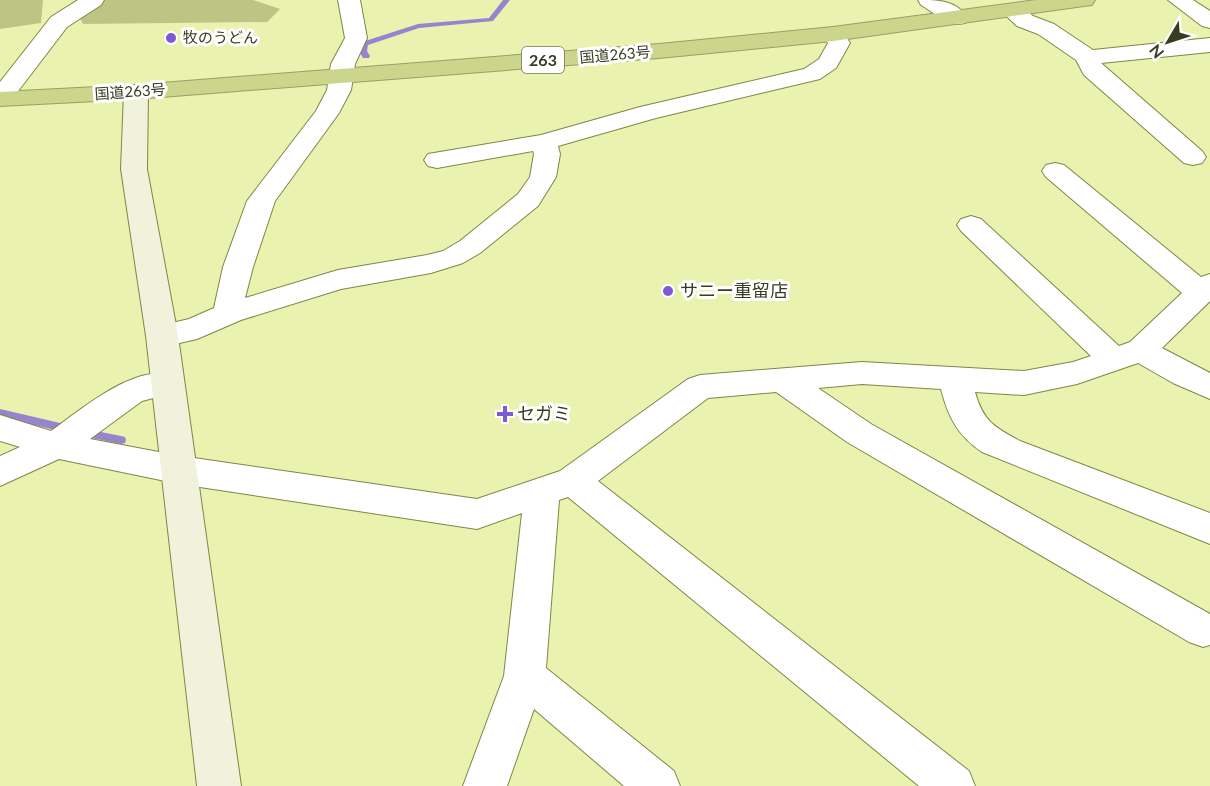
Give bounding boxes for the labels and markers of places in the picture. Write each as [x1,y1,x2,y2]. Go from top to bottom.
place label: 牧のうどん [183,28,258,46]
marker: 牧のうどん [164,31,178,45]
place label: サニー重留店 [680,279,788,301]
marker: サニー重留店 [661,284,675,298]
place label: セガミ [517,402,571,424]
marker: セガミ [498,407,512,421]

